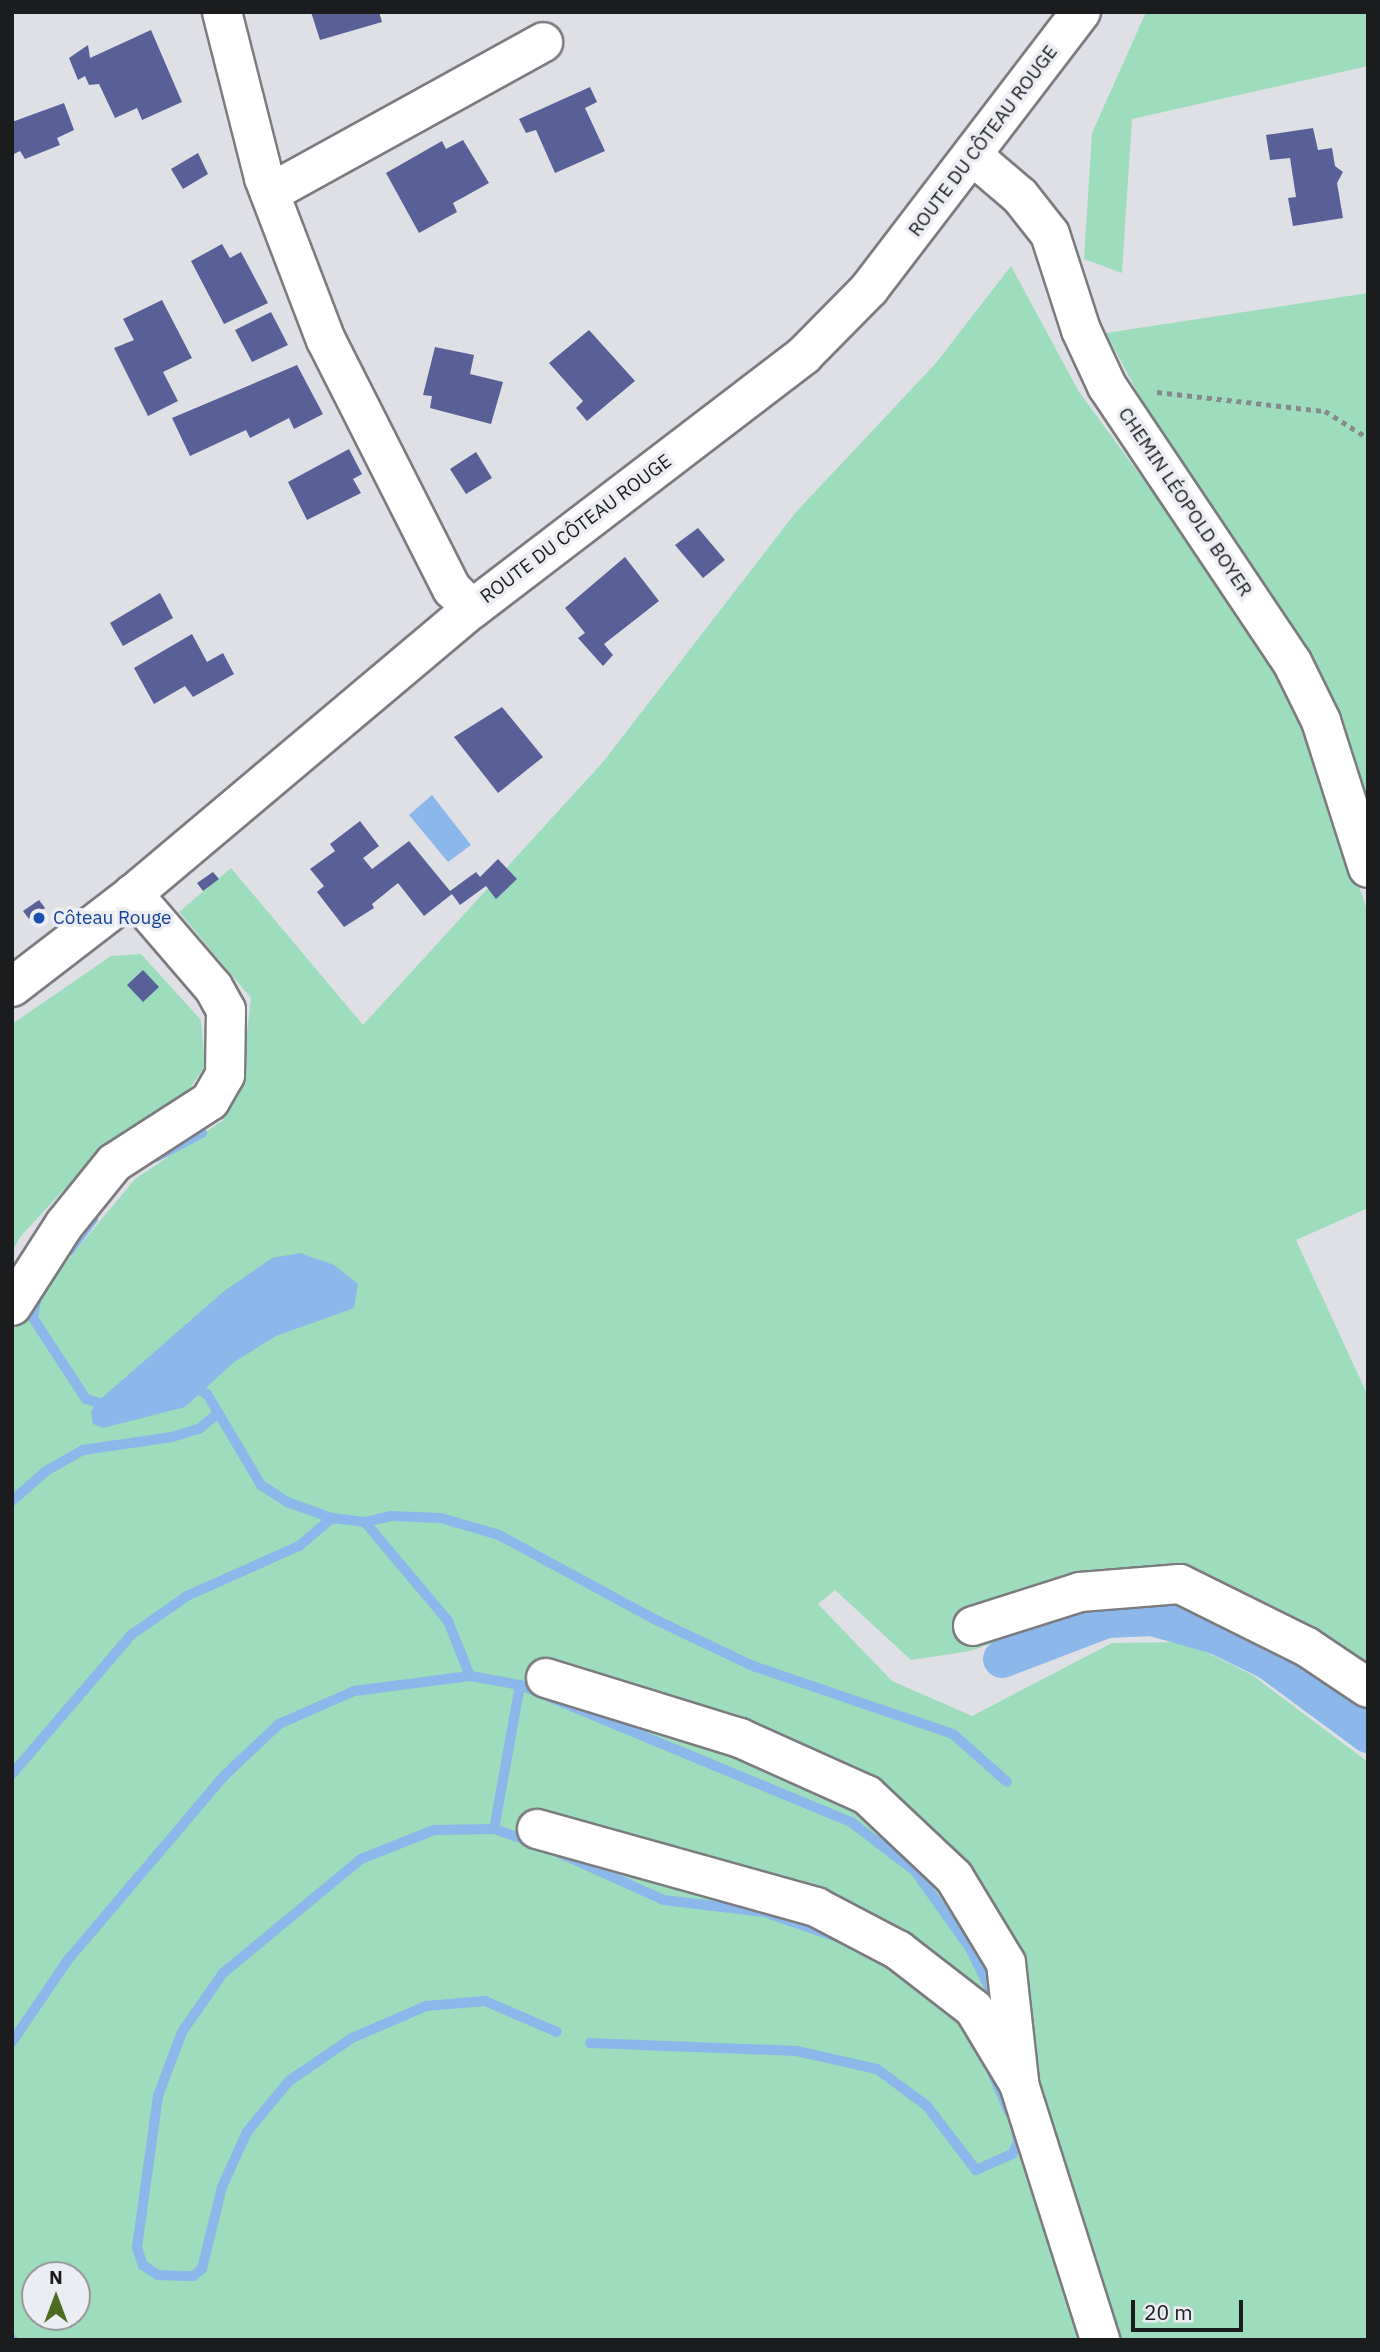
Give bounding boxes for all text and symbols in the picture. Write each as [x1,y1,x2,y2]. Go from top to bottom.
street label: ROUTE DU CÔTEAU ROUGE [904,41,1062,241]
street label: CHEMIN LÉOPOLD BOYER [1113,403,1257,601]
street label: ROUTE DU CÔTEAU ROUGE [476,450,676,608]
place label: Côteau Rouge [53,907,172,929]
marker: Côteau Rouge [31,910,47,926]
north arrow [21,2261,91,2331]
text: N [49,2265,63,2289]
scale bar [1135,2286,1247,2330]
text: 20 m [1144,2298,1193,2326]

